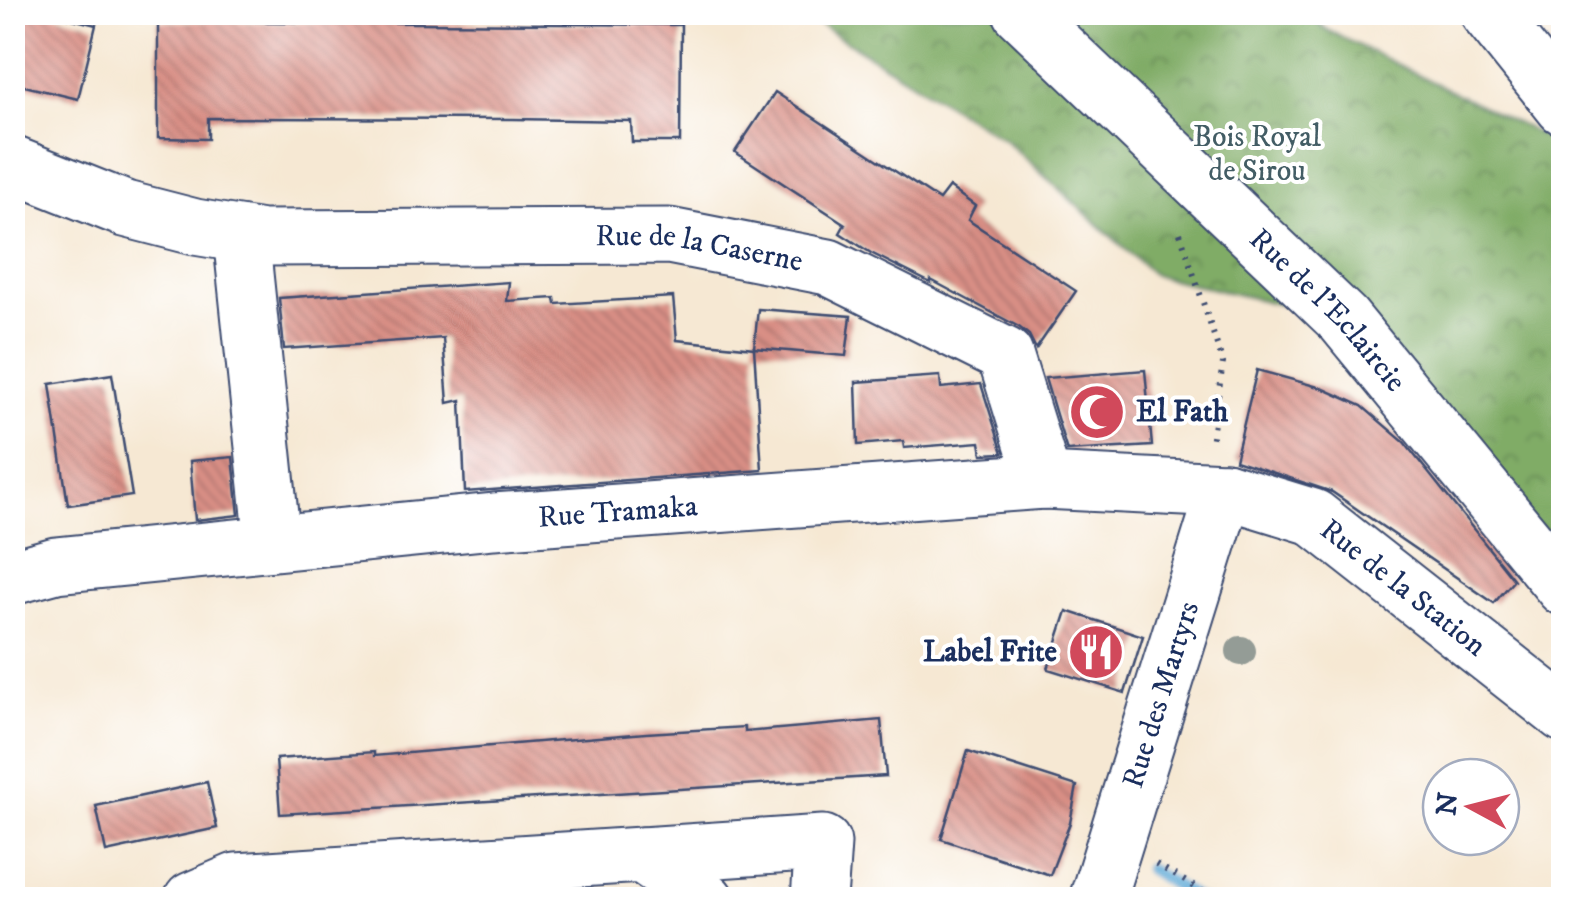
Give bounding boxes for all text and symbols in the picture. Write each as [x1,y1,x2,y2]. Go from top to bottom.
park label: Bois Royal de Sirou [1193,119,1321,190]
street label: Rue de la Caserne [595,217,806,280]
street label: Rue de l'Eclaircie [1241,221,1414,399]
mosque icon: El Fath [1067,382,1127,442]
place label: El Fath [1136,394,1229,431]
street label: Rue Tramaka [537,488,699,536]
street label: Rue de la Station [1313,511,1494,664]
street label: Rue des Martyrs [1115,597,1208,793]
restaurant icon: Label Frite [1066,622,1126,682]
place label: Label Frite [923,634,1058,671]
north arrow [1421,757,1521,857]
text: N [1429,791,1466,818]

